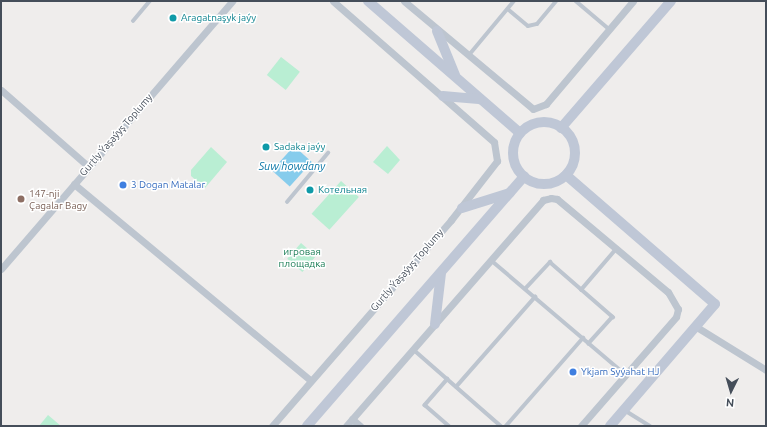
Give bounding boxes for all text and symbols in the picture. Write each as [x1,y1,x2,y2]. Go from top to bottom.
place label: Aragatnaşyk jaýy [181,12,256,24]
marker: Aragatnaşyk jaýy [168,13,178,23]
street label: Gurtly Ýaşaýyş Toplumy [77,92,155,178]
place label: Sadaka jaýy [274,141,325,153]
marker: Sadaka jaýy [261,142,271,152]
water label: Suw howdany [259,159,325,173]
place label: 3 Dogan Matalar [131,179,205,191]
marker: 3 Dogan Matalar [118,180,128,190]
place label: Котельная [318,184,367,196]
marker: Котельная [305,185,315,195]
place label: 147-nji Çagalar Bagy [29,187,87,210]
marker: 147-nji Çagalar Bagy [16,194,26,204]
street label: Gurtly Ýaşaýyş Toplumy [368,227,446,313]
park label: игровая площадка [279,245,325,268]
place label: Ykjam Syýahat HJ [581,366,659,378]
marker: Ykjam Syýahat HJ [568,367,578,377]
north arrow [711,371,751,411]
text: N [725,397,735,409]

